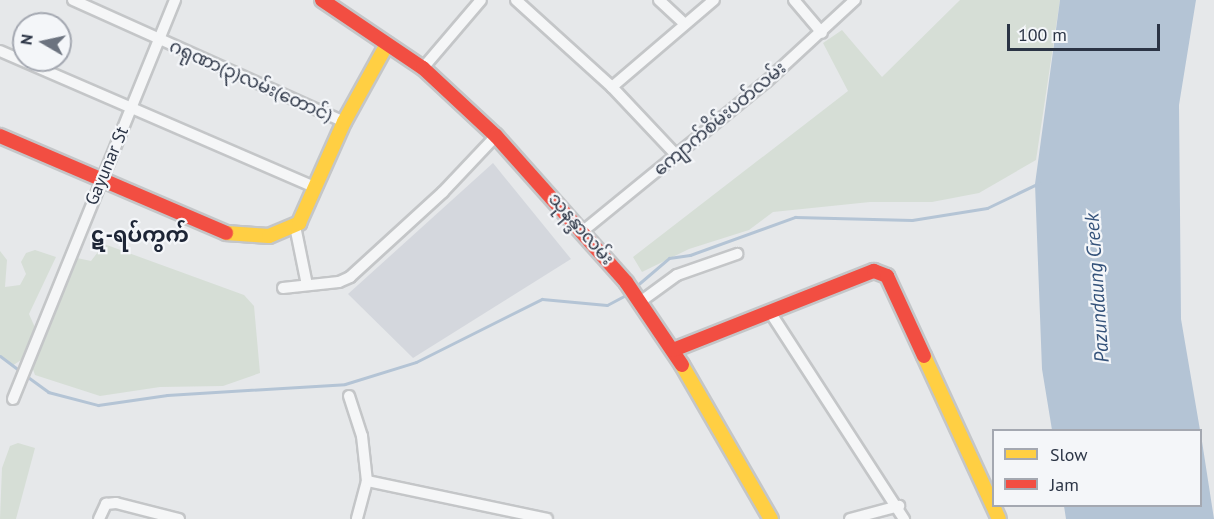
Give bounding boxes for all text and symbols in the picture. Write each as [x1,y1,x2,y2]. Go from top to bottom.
north arrow [12,12,72,72]
scale bar [1010,12,1163,50]
text: 100 m [1018,23,1067,46]
text: N [15,33,37,46]
street label: ဂရုဏာ(၃)လမ်း(တောင်) [166,35,336,127]
street label: ကျောက်စိမ်းပတ်လမ်း [649,57,791,181]
street label: Gayunar St [81,123,133,209]
street label: သုနန္ဒာလမ်း [544,188,618,270]
water label: Pazundaung Creek [1080,212,1114,364]
district label: ဋ-ရပ်ကွက် [91,222,189,248]
legend [992,429,1202,507]
text: Slow [1050,443,1088,466]
text: Jam [1050,473,1079,496]

